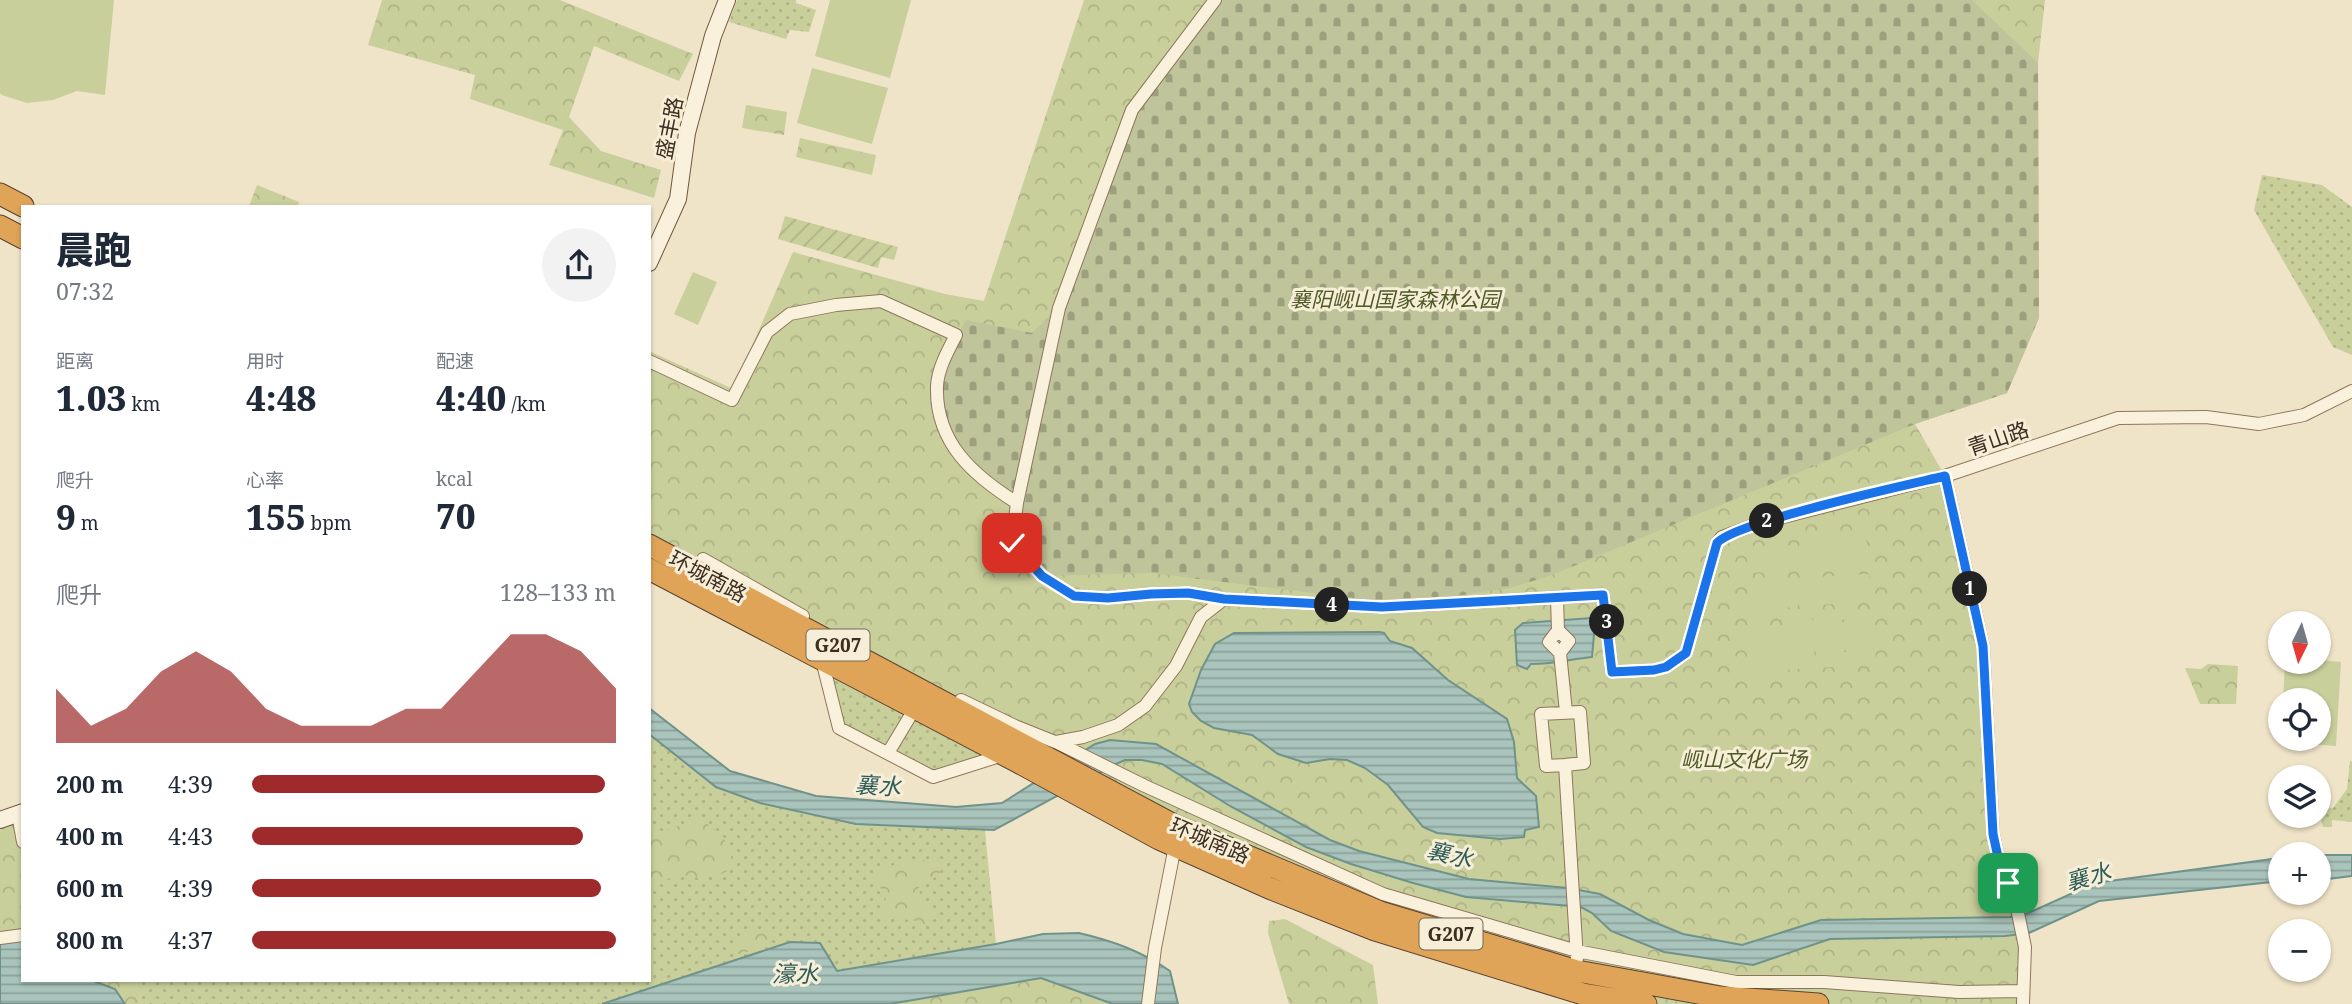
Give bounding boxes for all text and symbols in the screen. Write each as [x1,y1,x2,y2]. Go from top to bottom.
street label: 盛丰路 [649,94,689,162]
text: 晨跑 [56,223,132,275]
button: share [542,228,616,302]
text: 07:32 [56,275,114,307]
park label: 襄阳岘山国家森林公园 [1290,285,1503,313]
text: 距离 [56,348,94,374]
text: 用时 [246,348,284,374]
text: 配速 [436,348,474,374]
text: 1.03 [56,374,126,421]
text: 4:48 [246,374,316,421]
text: 4:40 [436,374,506,421]
text: km [126,391,160,417]
text: /km [506,391,546,417]
street label: 青山路 [1964,415,2032,461]
text: kcal [436,466,473,492]
text: 爬升 [56,467,94,493]
text: 心率 [246,467,284,493]
text: 70 [436,492,476,539]
text: 9 [56,493,76,540]
text: 155 [246,493,306,540]
pin: 2 [1750,504,1784,538]
text: 2 [1761,507,1772,533]
text: m [76,510,99,536]
text: bpm [306,510,352,536]
pin [982,513,1042,573]
icon: check [993,524,1031,562]
street label: 环城南路 [664,544,752,608]
pin: 1 [1952,572,1988,606]
text: 1 [1964,575,1975,601]
text: 128–133 m [500,576,616,608]
text: 爬升 [56,578,102,610]
pin: 4 [1314,588,1350,622]
text: 4 [1326,591,1337,617]
pin: 3 [1590,604,1624,640]
text: 3 [1601,608,1612,634]
north arrow [2268,611,2331,674]
map controls [2268,611,2331,982]
road number: G207 [806,630,870,660]
button: locate [2268,688,2331,751]
park label: 岘山文化广场 [1681,745,1809,773]
button: layers [2268,765,2331,828]
text: 200 m [56,768,124,800]
text: 4:39 [168,768,213,800]
water label: 襄水 [854,768,903,802]
street label: 环城南路 [1166,811,1254,869]
text: 400 m [56,820,124,852]
text: 4:43 [168,820,213,852]
water label: 襄水 [1424,833,1477,875]
button: + [2268,842,2331,905]
pin [1978,853,2038,913]
water label: 襄水 [2061,854,2115,898]
icon: arrive [1989,864,2027,902]
text: 600 m [56,872,124,904]
text: 4:39 [168,872,213,904]
road number: G207 [1420,918,1482,950]
button: − [2268,919,2331,982]
text: 800 m [56,924,124,956]
text: 4:37 [168,924,213,956]
water label: 濠水 [772,957,819,989]

